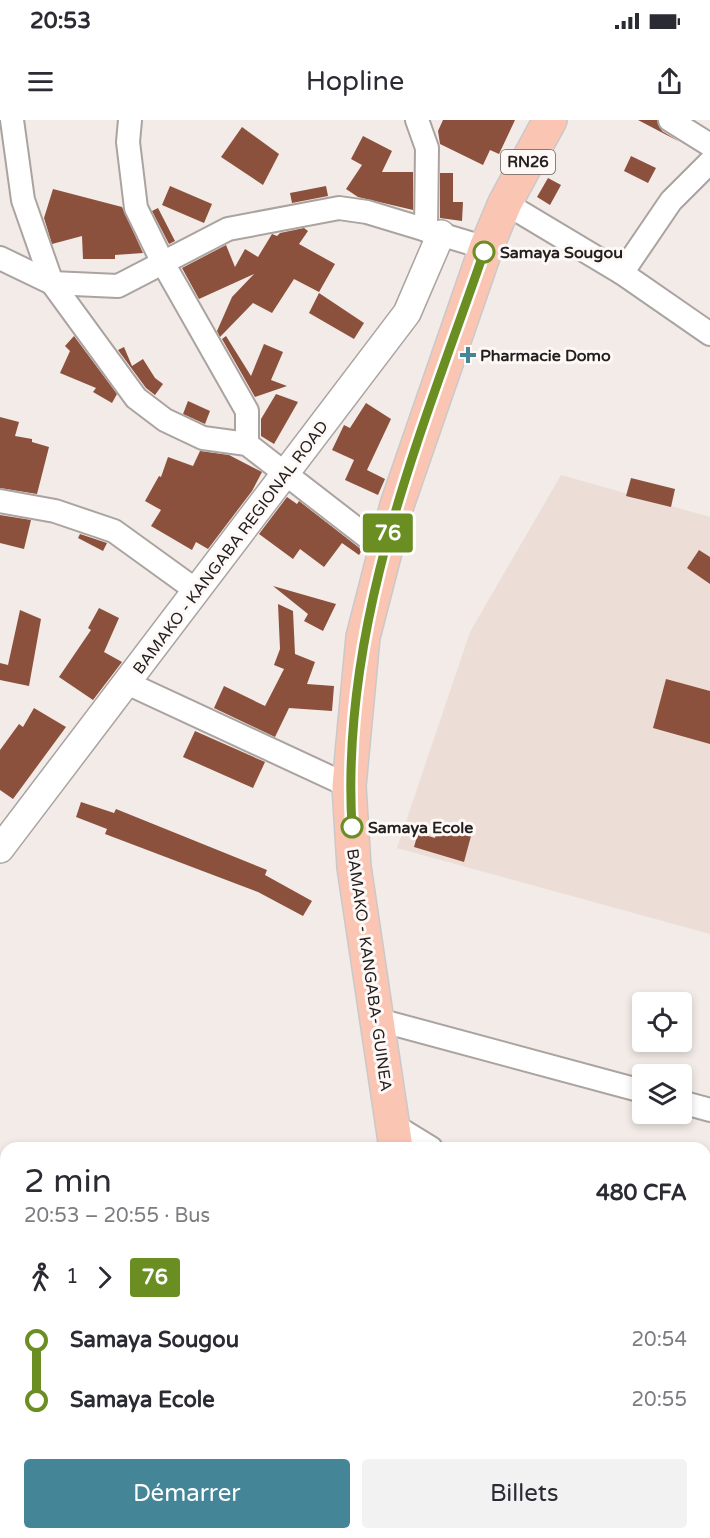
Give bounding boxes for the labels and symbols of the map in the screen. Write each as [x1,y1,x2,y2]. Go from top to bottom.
road number: RN26 [501,150,555,174]
marker: Samaya Sougou [473,241,495,263]
place label: Samaya Sougou [500,243,623,263]
place label: Pharmacie Domo [480,346,611,366]
marker: Pharmacie Domo [461,348,475,362]
street label: BAMAKO - KANGABA REGIONAL ROAD [129,417,333,678]
line badge: 76 [361,514,415,552]
marker: Samaya Ecole [341,816,363,838]
place label: Samaya Ecole [368,818,473,838]
street label: BAMAKO - KANGABA- GUINEA [342,847,396,1093]

